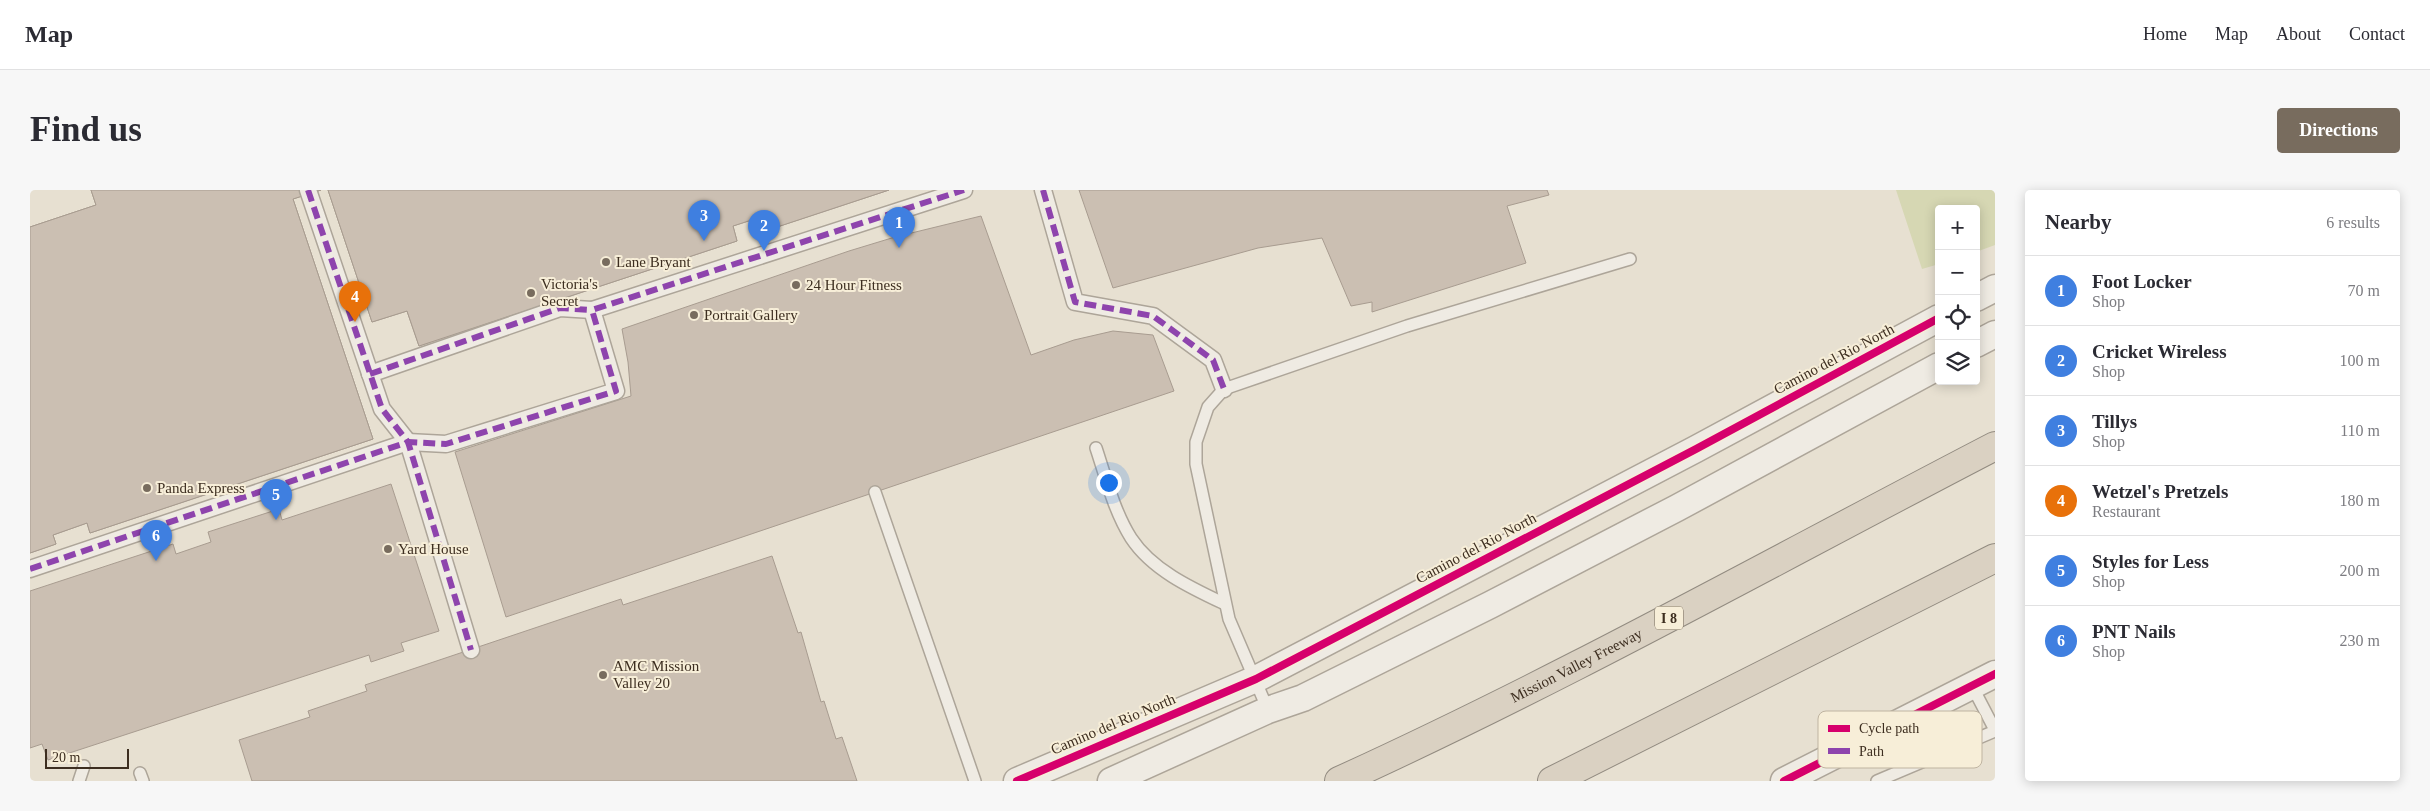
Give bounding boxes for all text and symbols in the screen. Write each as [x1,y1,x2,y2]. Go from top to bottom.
text: Map [25,21,73,47]
text: Home [2143,24,2187,44]
text: Map [2215,24,2248,44]
text: About [2276,24,2321,44]
text: Contact [2349,24,2405,44]
button: Directions [2277,108,2400,153]
text: Find us [30,110,142,149]
pin: 3 [688,200,720,241]
map controls [1935,205,1980,385]
button: + [1935,205,1980,250]
pin: 1 [883,207,915,248]
pin: 2 [748,210,780,251]
text: Nearby [2045,210,2112,234]
text: 6 results [2326,214,2380,231]
button: − [1935,250,1980,295]
place label: Lane Bryant [616,254,691,270]
marker: Lane Bryant [600,256,612,268]
text: Foot Locker [2092,271,2192,292]
place label: Victoria's Secret [541,276,598,309]
place label: 24 Hour Fitness [806,277,902,293]
marker: 24 Hour Fitness [790,279,802,291]
pin: 4 [339,281,371,322]
text: 1 [2057,282,2065,299]
text: 70 m [2348,282,2380,299]
marker: Victoria's Secret [525,287,537,299]
text: Shop [2092,293,2125,310]
button: locate [1935,295,1980,340]
place label: Portrait Gallery [704,307,798,323]
marker: Portrait Gallery [688,309,700,321]
street label: Camino del Rio North [1771,320,1897,397]
button: layers [1935,340,1980,385]
text: Cricket Wireless [2092,341,2227,362]
text: 2 [2057,352,2065,369]
text: 100 m [2340,352,2380,369]
text: Shop [2092,363,2125,380]
text: Tillys [2092,411,2137,432]
text: 3 [2057,422,2065,439]
text: 110 m [2340,422,2380,439]
text: Shop [2092,433,2125,450]
your location [1096,470,1122,496]
pin: 5 [260,479,292,520]
place label: Panda Express [157,480,245,496]
text: Wetzel's Pretzels [2092,481,2228,502]
marker: Panda Express [141,482,153,494]
text: 4 [2057,492,2065,509]
text: 180 m [2340,492,2380,509]
text: Restaurant [2092,503,2160,520]
street label: Camino del Rio North [1413,509,1539,586]
pin: 6 [140,520,172,561]
place label: Yard House [398,541,469,557]
marker: Yard House [382,543,394,555]
text: Styles for Less [2092,551,2209,572]
text: 5 [2057,562,2065,579]
text: 200 m [2340,562,2380,579]
text: Shop [2092,573,2125,590]
road number: I 8 [1655,606,1683,629]
text: PNT Nails [2092,621,2176,642]
street label: Mission Valley Freeway [1508,625,1645,706]
text: 6 [2057,632,2065,649]
text: 230 m [2340,632,2380,649]
text: Shop [2092,643,2125,660]
place label: AMC Mission Valley 20 [613,658,700,691]
marker: AMC Mission Valley 20 [597,669,609,681]
street label: Camino del Rio North [1048,690,1178,757]
legend [1818,711,1982,768]
text: Cycle path [1859,721,1919,736]
text: Path [1859,744,1884,759]
scale bar [45,746,129,769]
text: 20 m [52,750,80,765]

